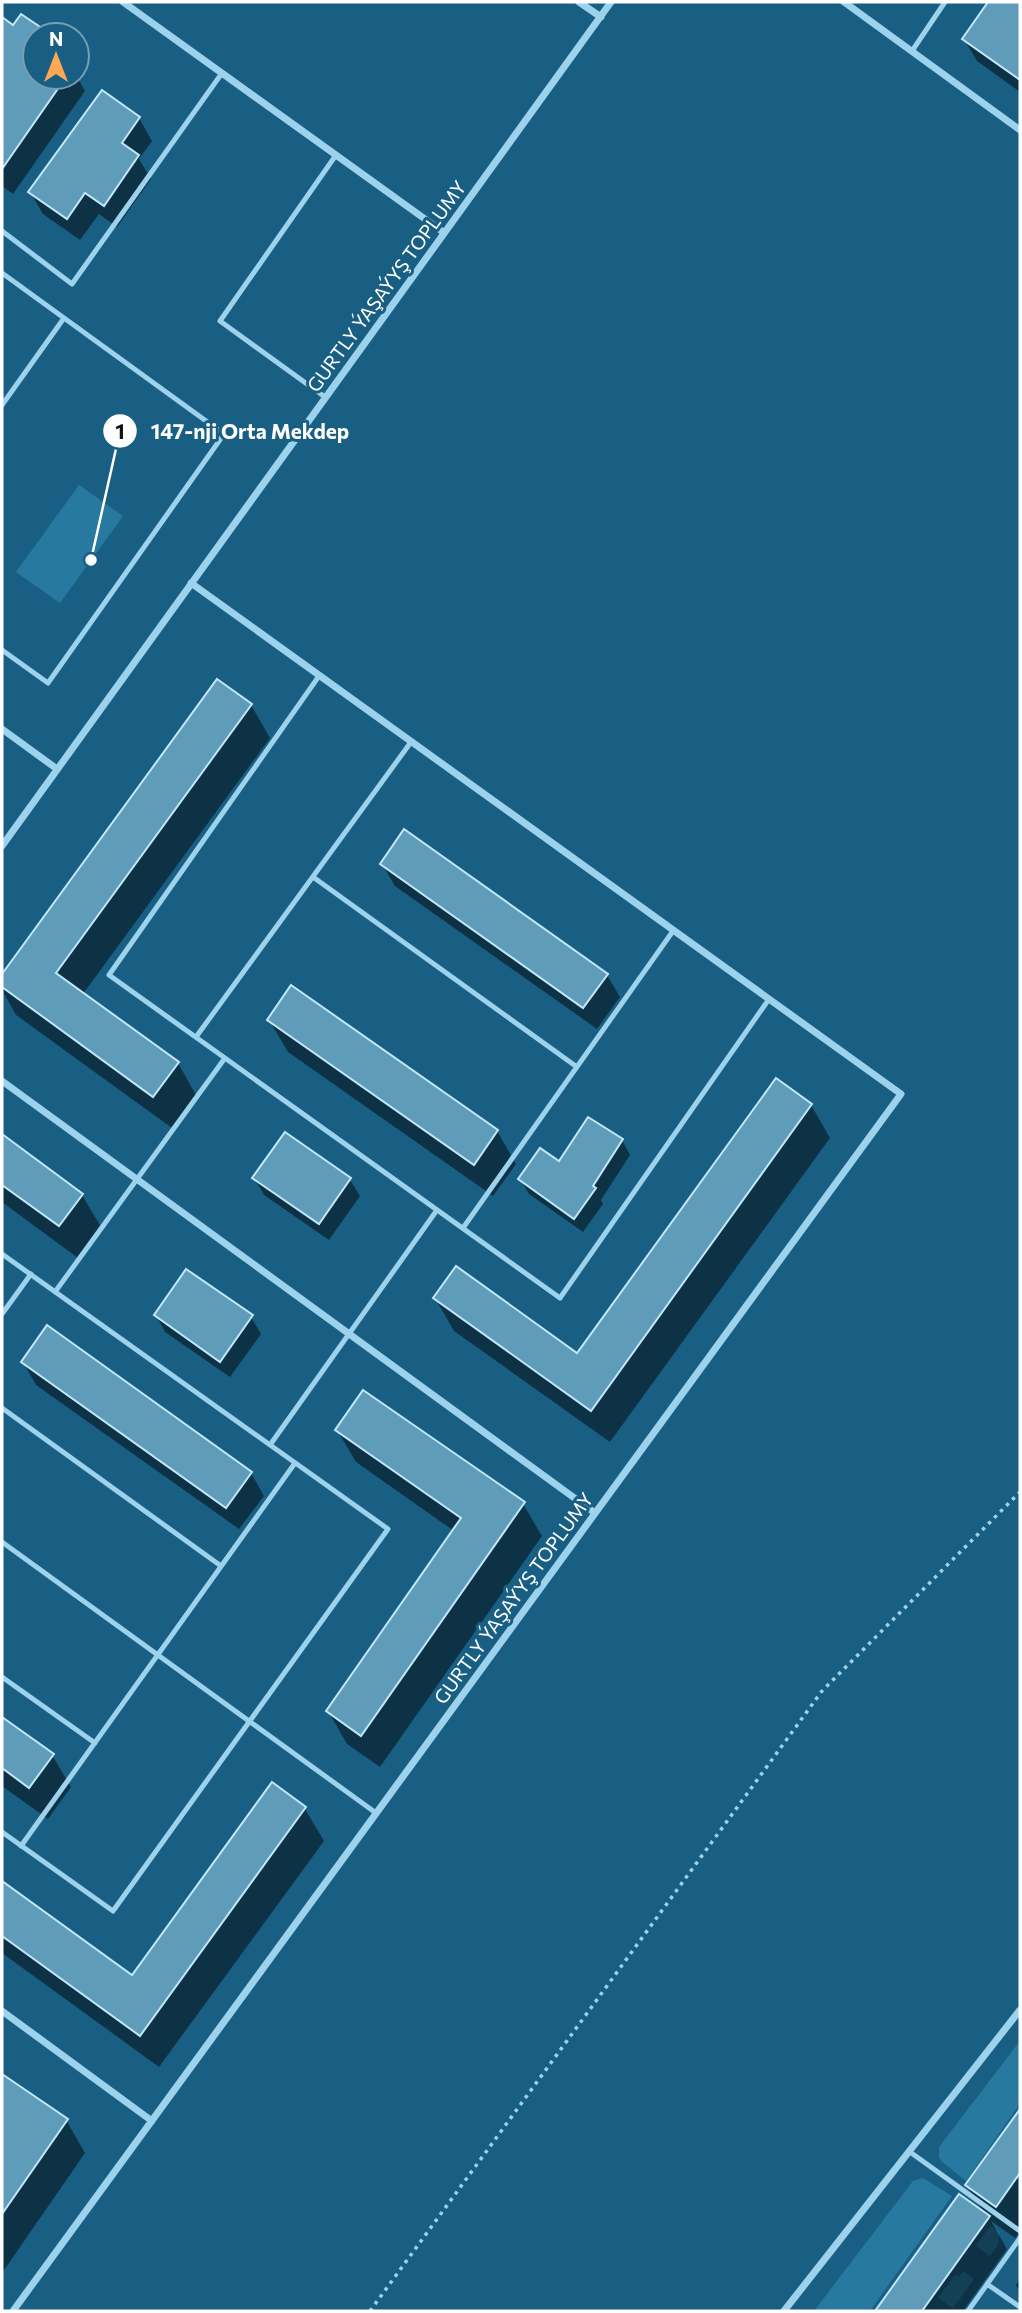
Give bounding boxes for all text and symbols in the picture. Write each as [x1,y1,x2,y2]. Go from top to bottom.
north arrow [21,21,91,91]
text: N [49,27,63,50]
street label: GURTLY ÝAŞAÝYŞ TOPLUMY [302,176,470,396]
callout: 147-nji Orta Mekdep [102,410,364,452]
text: 1 [115,418,125,443]
text: 147-nji Orta Mekdep [151,418,349,443]
street label: GURTLY ÝAŞAÝYŞ TOPLUMY [429,1488,597,1708]

